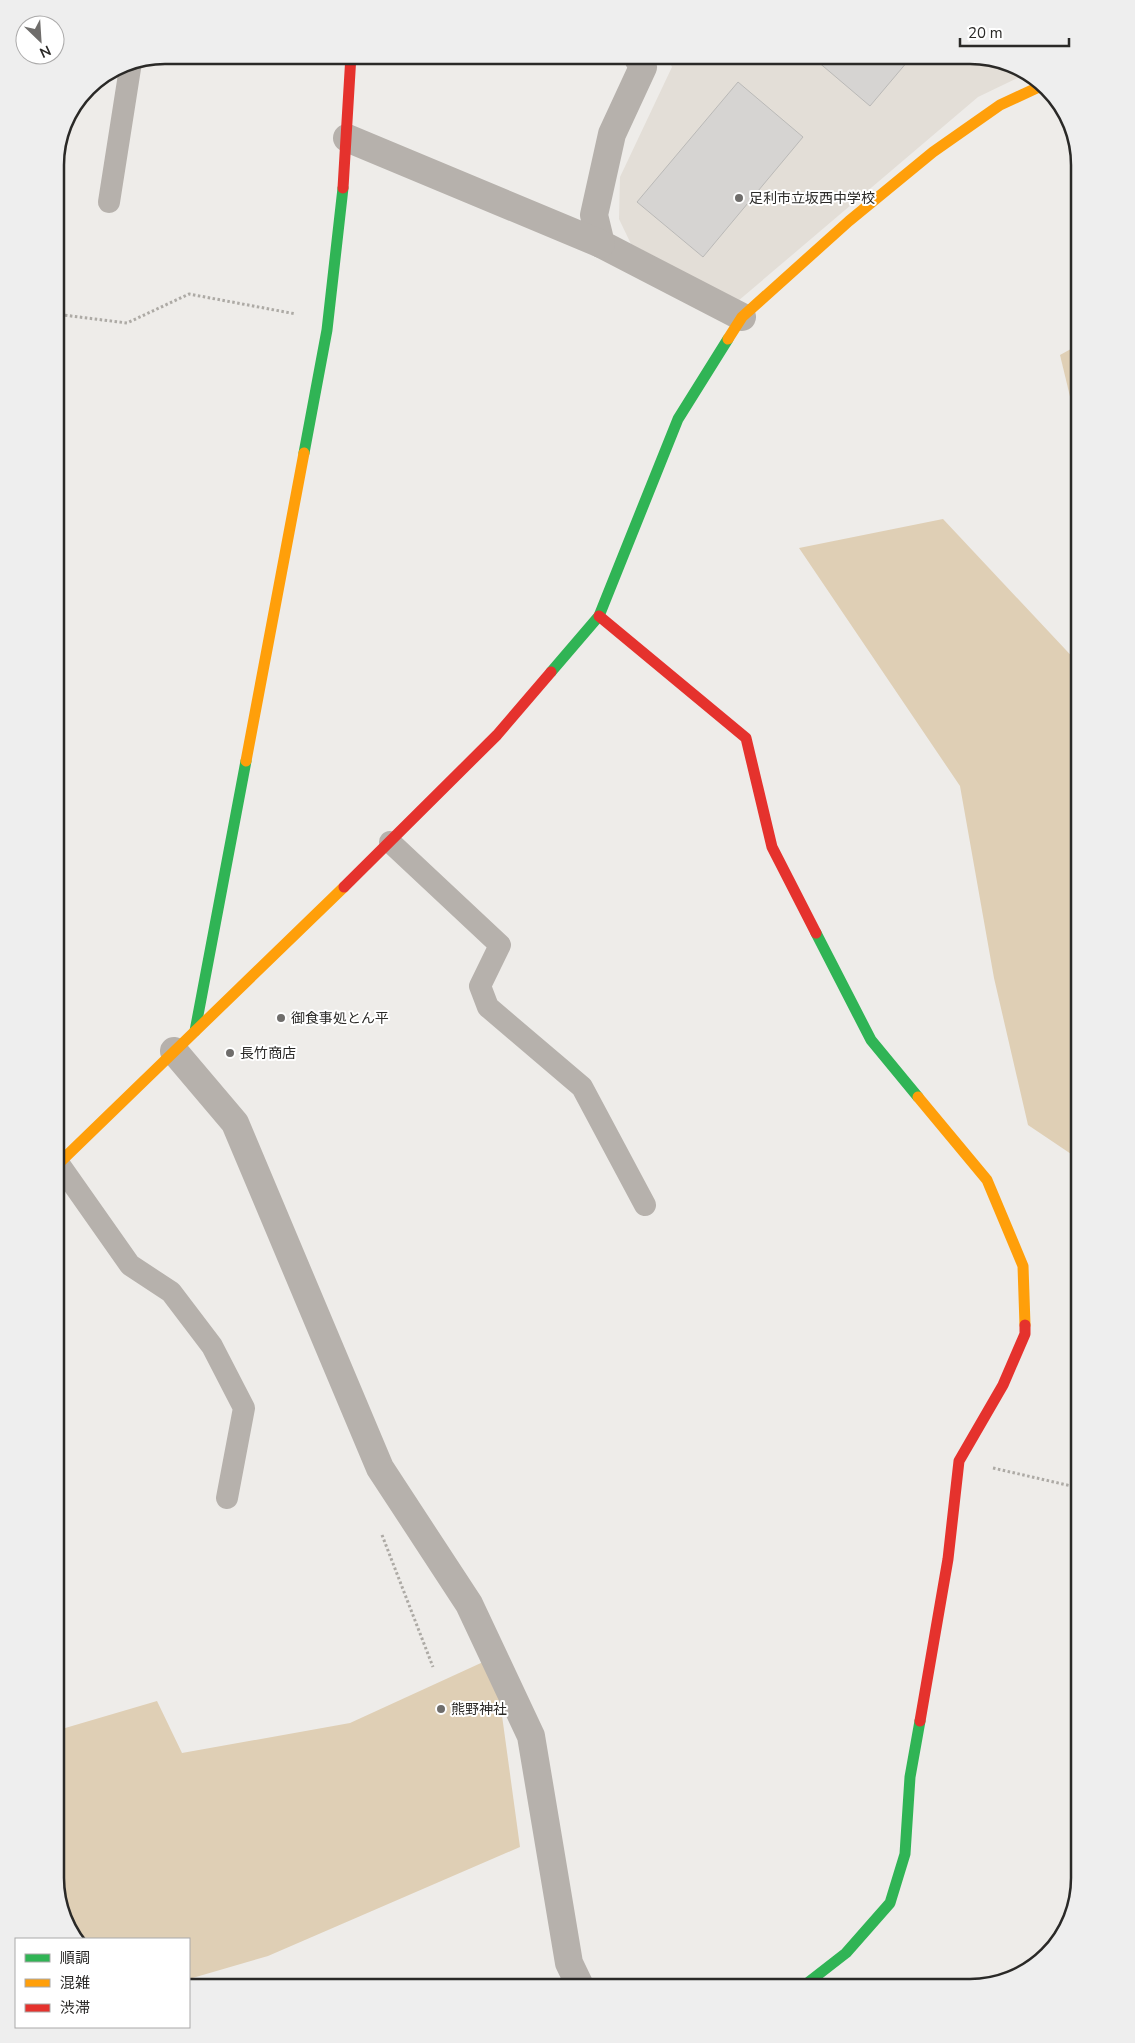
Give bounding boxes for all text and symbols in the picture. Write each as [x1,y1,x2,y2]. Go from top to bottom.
north arrow [15,15,65,65]
scale bar [960,15,1069,47]
text: 20 m [968,23,1003,43]
text: N [37,41,54,62]
place label: 足利市立坂西中学校 [749,189,875,208]
marker: 足利市立坂西中学校 [733,192,745,204]
place label: 御食事処とん平 [291,1009,389,1028]
marker: 御食事処とん平 [275,1012,287,1024]
place label: 長竹商店 [240,1044,296,1063]
marker: 長竹商店 [224,1047,236,1059]
place label: 熊野神社 [451,1700,507,1719]
marker: 熊野神社 [435,1703,447,1715]
legend [15,1938,190,2028]
text: 順調 [60,1948,90,1968]
text: 混雑 [60,1973,90,1993]
text: 渋滞 [60,1998,90,2018]

